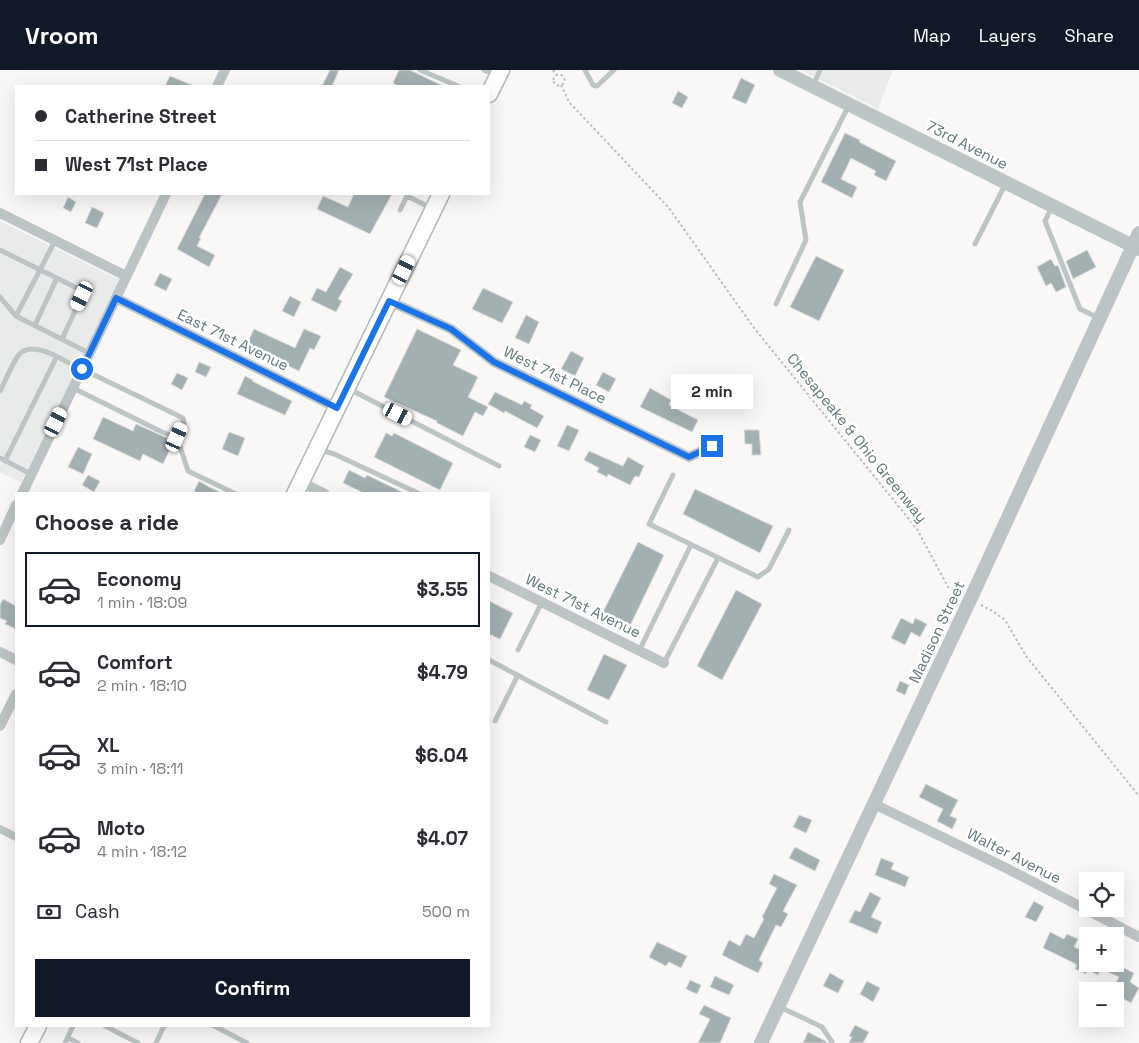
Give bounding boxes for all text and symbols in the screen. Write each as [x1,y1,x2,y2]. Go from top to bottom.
text: Vroom [25,20,99,51]
text: Map [913,24,951,47]
text: Layers [979,24,1036,47]
text: Share [1064,24,1114,47]
text: Catherine Street [65,104,217,129]
street label: 73rd Avenue [923,116,1011,173]
text: West 71st Place [65,152,208,177]
car [390,253,417,287]
car [68,279,95,313]
street label: East 71st Avenue [175,304,292,375]
street label: West 71st Place [501,341,610,408]
street label: Chesapeake & Ohio Greenway [783,349,932,526]
route start [71,358,93,380]
callout: 2 min [671,374,753,408]
text: 2 min [691,381,733,402]
car [381,401,414,427]
car [42,405,69,439]
car [164,420,189,454]
route end [701,435,723,457]
text: Choose a ride [35,508,179,536]
icon: car [37,567,82,612]
text: Economy [97,567,181,592]
street label: West 71st Avenue [522,569,644,642]
text: $3.55 [416,577,468,602]
street label: Madison Street [905,577,969,686]
text: 1 min · 18:09 [97,592,187,613]
icon: car [37,650,82,695]
text: Comfort [97,650,173,675]
text: $4.79 [417,660,468,685]
text: 2 min · 18:10 [97,675,187,696]
icon: car [37,733,82,778]
text: XL [97,733,120,758]
text: $6.04 [415,743,468,768]
text: 3 min · 18:11 [97,758,184,779]
icon: car [37,816,82,861]
text: Moto [97,816,145,841]
street label: Walter Avenue [964,824,1065,887]
text: $4.07 [417,826,468,851]
text: 4 min · 18:12 [97,841,187,862]
map controls [1079,872,1124,1027]
button: locate [1079,872,1124,917]
icon: cash [35,898,63,926]
text: Cash [75,899,120,924]
text: 500 m [422,901,470,922]
button: + [1079,927,1124,972]
button: Confirm [35,959,470,1017]
button: − [1079,982,1124,1027]

